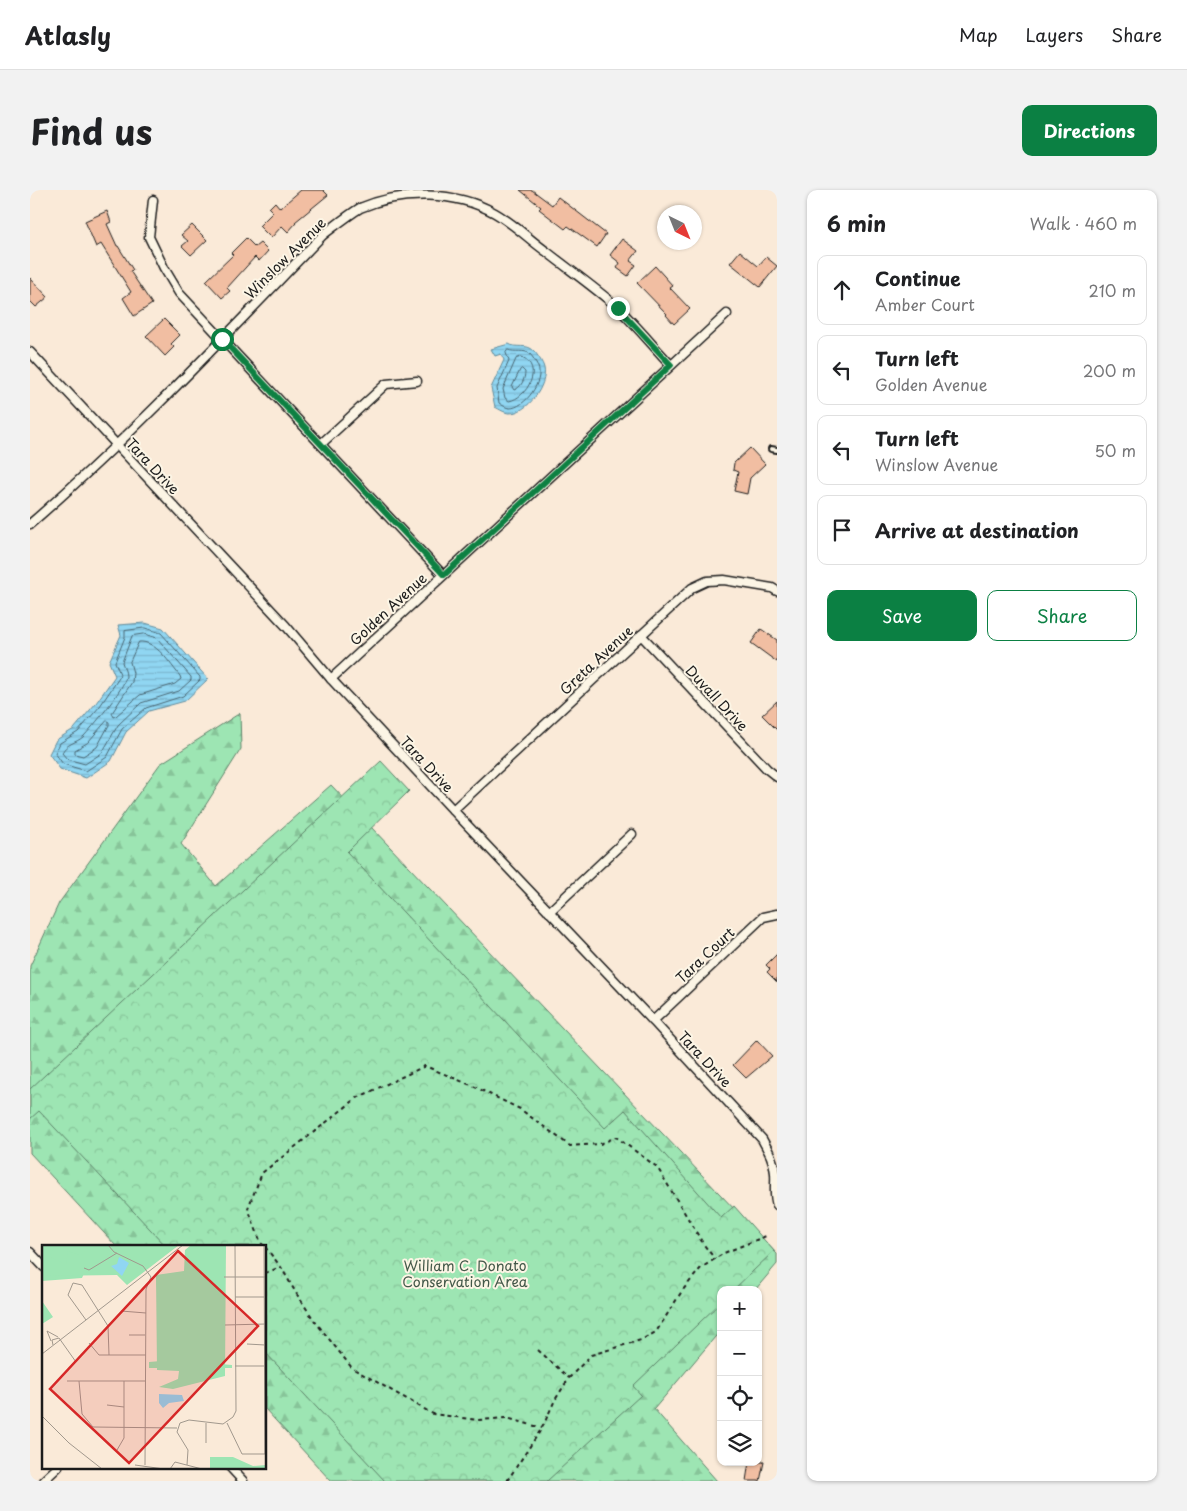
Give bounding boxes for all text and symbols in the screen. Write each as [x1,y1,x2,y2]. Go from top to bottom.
text: Atlasly [25,17,111,53]
text: Map [959,21,998,48]
text: Layers [1026,21,1083,48]
text: Share [1111,21,1162,48]
text: Find us [30,104,152,157]
button: Directions [1022,105,1157,156]
north arrow [657,205,702,250]
text: 6 min [827,207,886,239]
text: Walk · 460 m [1030,211,1137,235]
street label: Winslow Avenue [239,212,331,304]
text: Continue [875,264,961,292]
icon: ahead [828,276,856,304]
text: 210 m [1088,278,1136,302]
text: Amber Court [875,292,975,316]
route end [607,297,630,320]
route start [211,328,234,351]
text: Turn left [875,344,959,372]
icon: left [828,356,856,384]
text: 200 m [1083,358,1136,382]
text: Golden Avenue [875,372,987,396]
text: Turn left [875,424,959,452]
street label: Tara Drive [121,433,185,499]
icon: left [828,436,856,464]
text: 50 m [1095,438,1136,462]
text: Winslow Avenue [875,452,998,476]
icon: arrive [828,516,856,544]
text: Arrive at destination [875,516,1079,544]
street label: Golden Avenue [345,568,431,650]
button: Save [827,590,977,641]
button: Share [987,590,1137,641]
street label: Greta Avenue [555,621,637,699]
street label: Duvall Drive [681,660,753,736]
street label: Tara Drive [395,731,459,797]
street label: Tara Court [671,922,739,988]
street label: Tara Drive [673,1026,737,1092]
inset map [42,1245,266,1468]
park label: William C. Donato Conservation Area [402,1255,528,1292]
map controls [717,1286,762,1466]
button: + [717,1286,762,1331]
button: − [717,1331,762,1376]
button: locate [717,1376,762,1421]
button: layers [717,1421,762,1466]

